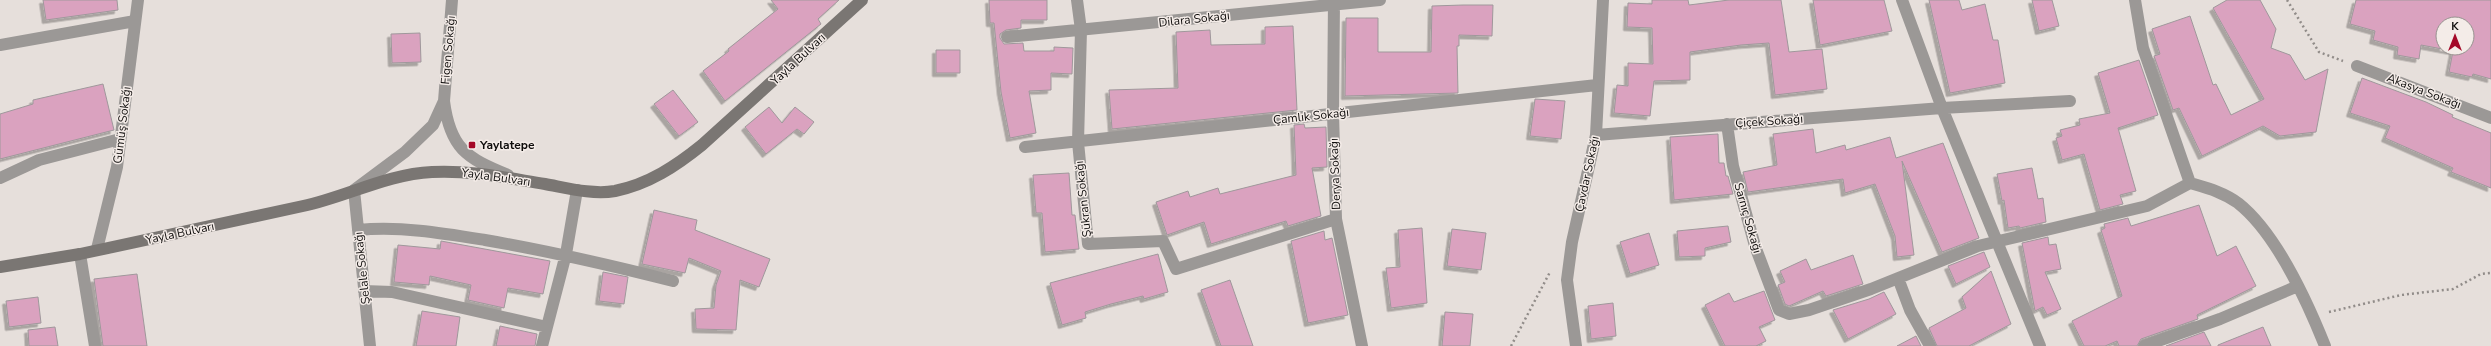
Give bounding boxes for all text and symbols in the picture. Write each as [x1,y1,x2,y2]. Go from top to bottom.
street label: Dilara Sokağı [1158,7,1230,31]
street label: Figen Sokağı [437,15,459,85]
north arrow [2435,16,2475,56]
text: K [2451,19,2459,34]
street label: Yayla Bulvarı [766,29,829,89]
street label: Akasya Sokağı [2385,69,2463,113]
street label: Gümüş Sokağı [109,86,135,164]
street label: Çamlık Sokağı [1272,104,1350,128]
street label: Çiçek Sokağı [1735,111,1803,131]
street label: Çavdar Sokağı [1571,135,1603,213]
place label: Yaylatepe [479,137,535,153]
street label: Derya Sokağı [1326,138,1344,210]
marker: Yaylatepe [467,140,477,150]
street label: Şükran Sokağı [1071,160,1095,238]
street label: Yayla Bulvarı [460,164,532,190]
street label: Sarnıç Sokağı [1730,181,1766,255]
street label: Yayla Bulvarı [143,218,216,248]
street label: Şelale Sokağı [350,231,374,305]

